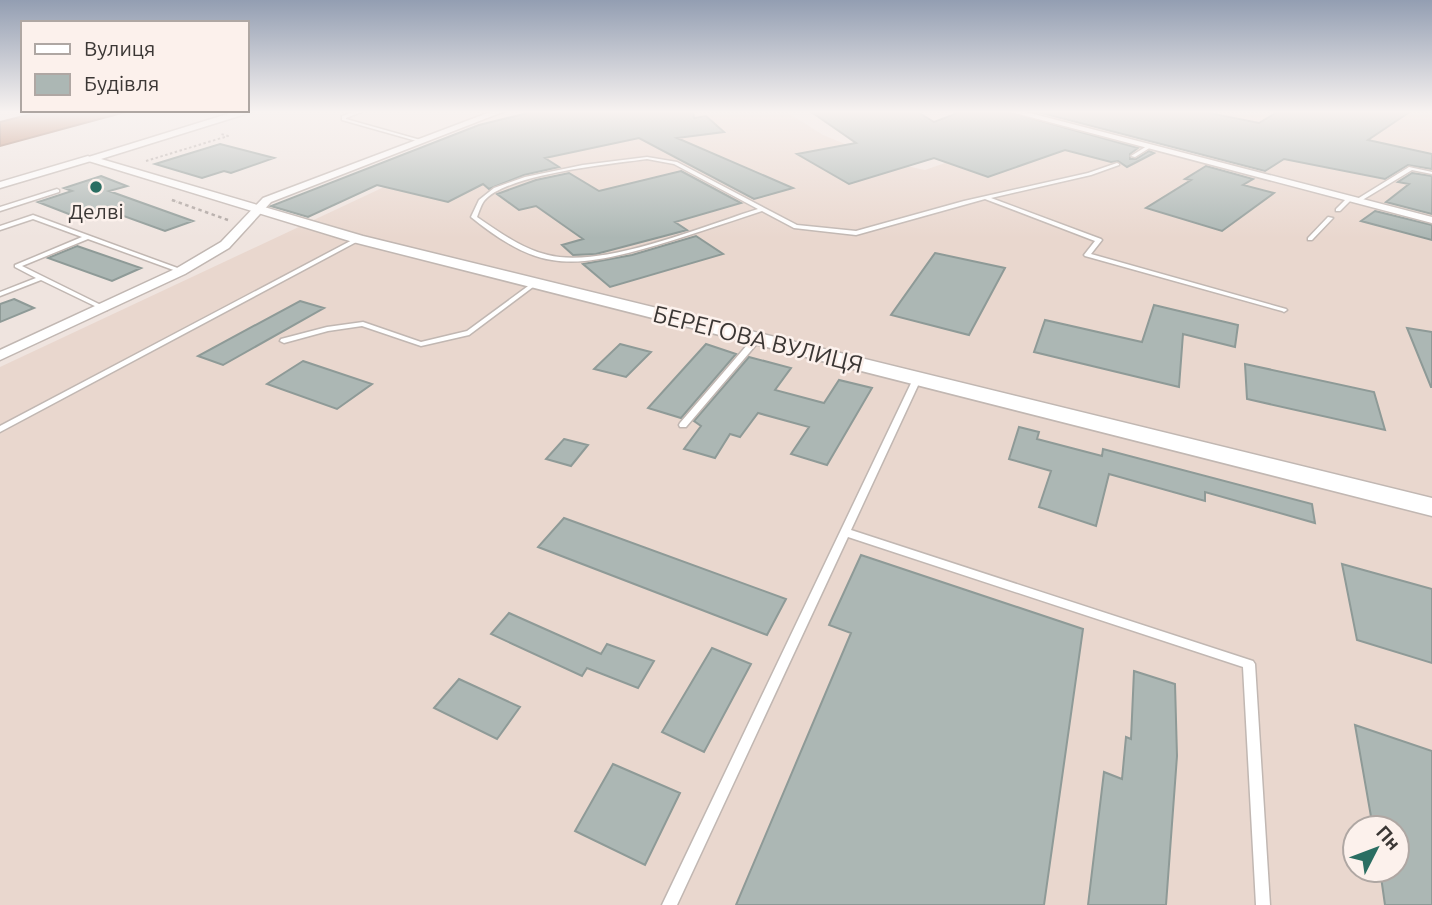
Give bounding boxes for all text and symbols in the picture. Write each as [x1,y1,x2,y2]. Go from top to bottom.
legend [21,21,248,112]
text: Вулиця [84,36,155,60]
text: Будівля [84,71,159,95]
marker: Делві [88,179,104,195]
place label: Делві [68,199,124,223]
street label: БЕРЕГОВА ВУЛИЦЯ [650,300,866,378]
north arrow [1341,814,1411,884]
text: Пн [1372,821,1405,854]

